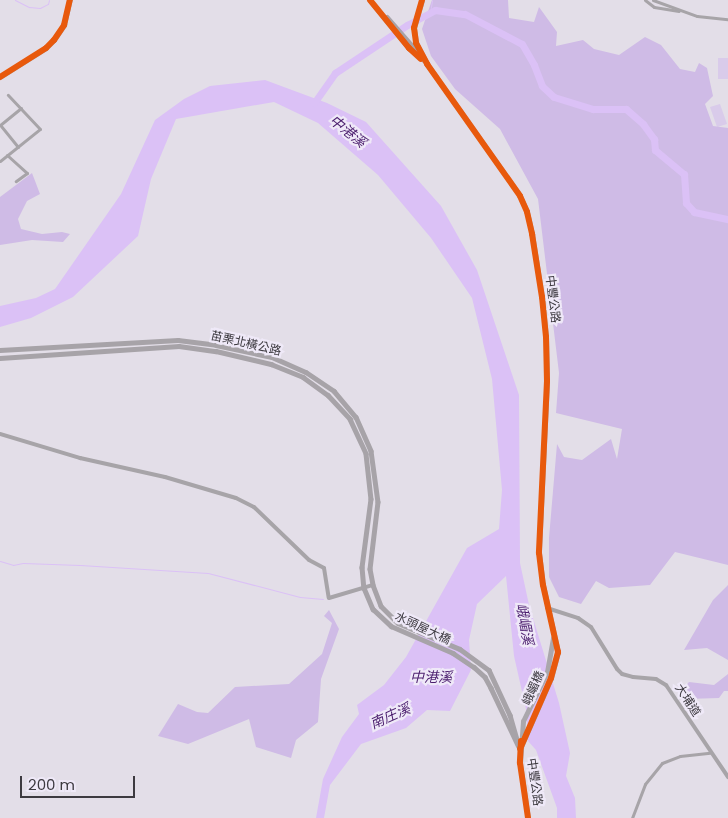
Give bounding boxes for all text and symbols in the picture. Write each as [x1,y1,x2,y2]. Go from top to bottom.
water label: 中港溪 [326,111,370,151]
street label: 中豐公路 [543,274,563,324]
street label: 苗栗北橫公路 [209,328,283,358]
water label: 峨嵋溪 [513,602,537,646]
street label: 水頭屋大橋 [393,609,453,647]
water label: 中港溪 [410,669,452,685]
street label: 峨嵋橋 [519,669,547,707]
street label: 大埔道 [672,681,704,719]
water label: 南庄溪 [367,700,413,732]
street label: 中豐公路 [525,757,545,807]
scale bar [22,766,138,798]
text: 200 m [28,774,75,795]

